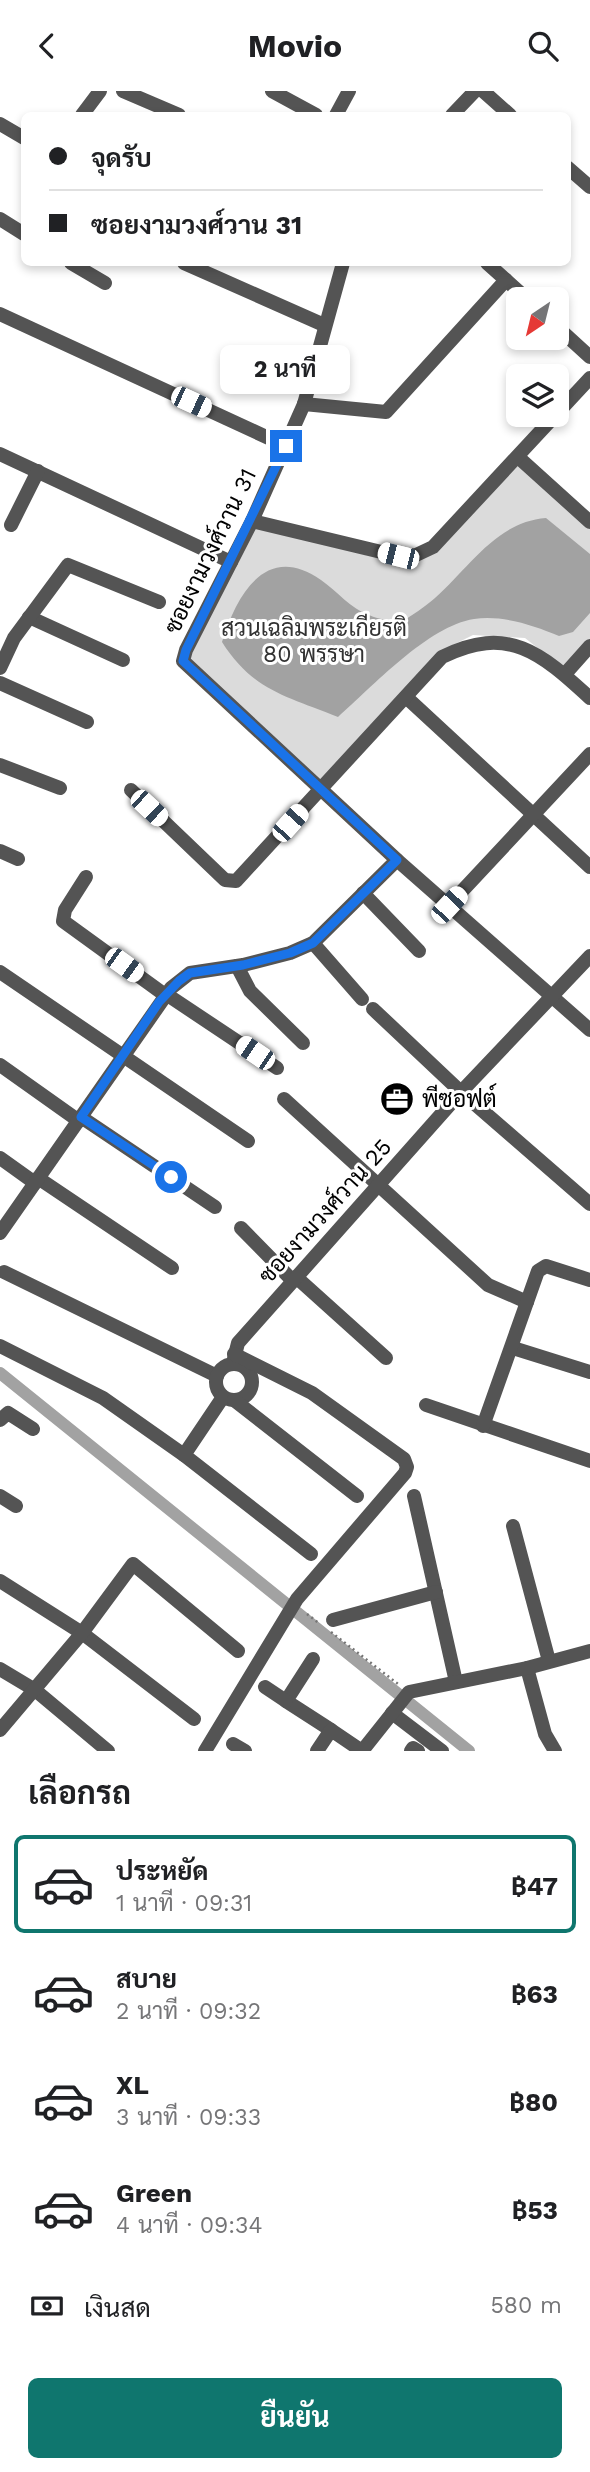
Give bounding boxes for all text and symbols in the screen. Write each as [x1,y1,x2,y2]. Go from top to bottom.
icon: back [28,27,66,65]
text: Movio [248,27,342,65]
icon: search [524,27,562,65]
text: จุดรับ [91,143,152,173]
text: ซอยงามวงศ์วาน 31 [91,210,302,240]
north arrow [506,287,569,350]
map controls [506,287,569,427]
callout: 2 นาที [221,345,351,393]
text: 2 นาที [254,356,316,383]
button: layers [506,364,569,427]
car [168,384,215,420]
route end [270,430,302,462]
street label: ซอยงามวงศ์วาน 31 [156,463,262,638]
car [376,541,421,571]
park label: สวนเฉลิมพระเกียรติ 80 พรรษา [221,613,407,668]
car [127,786,172,830]
car [269,800,312,846]
car [427,882,472,928]
car [101,944,148,986]
car [232,1033,279,1073]
office icon: พีซอฟต์ [378,1080,416,1118]
place label: พีซอฟต์ [422,1083,497,1113]
street label: ซอยงามวงศ์วาน 25 [251,1132,397,1289]
route start [155,1161,187,1193]
text: เลือกรถ [28,1774,131,1812]
icon: car [32,1853,95,1916]
text: ประหยัด [116,1856,209,1886]
text: ฿47 [511,1871,558,1901]
text: 1 นาที · 09:31 [116,1890,252,1917]
icon: car [32,1961,95,2024]
text: สบาย [116,1964,177,1994]
text: ฿63 [511,1979,558,2009]
text: 2 นาที · 09:32 [116,1998,261,2025]
icon: car [32,2069,95,2132]
text: XL [116,2070,149,2100]
text: ฿80 [509,2087,558,2117]
text: 3 นาที · 09:33 [116,2104,261,2131]
icon: car [32,2177,95,2240]
text: Green [116,2178,192,2208]
text: ฿53 [512,2195,558,2225]
text: 4 นาที · 09:34 [116,2212,262,2239]
icon: cash [28,2287,66,2325]
text: 580 m [490,2292,562,2319]
text: เงินสด [84,2293,151,2323]
button: ยืนยัน [28,2378,562,2458]

